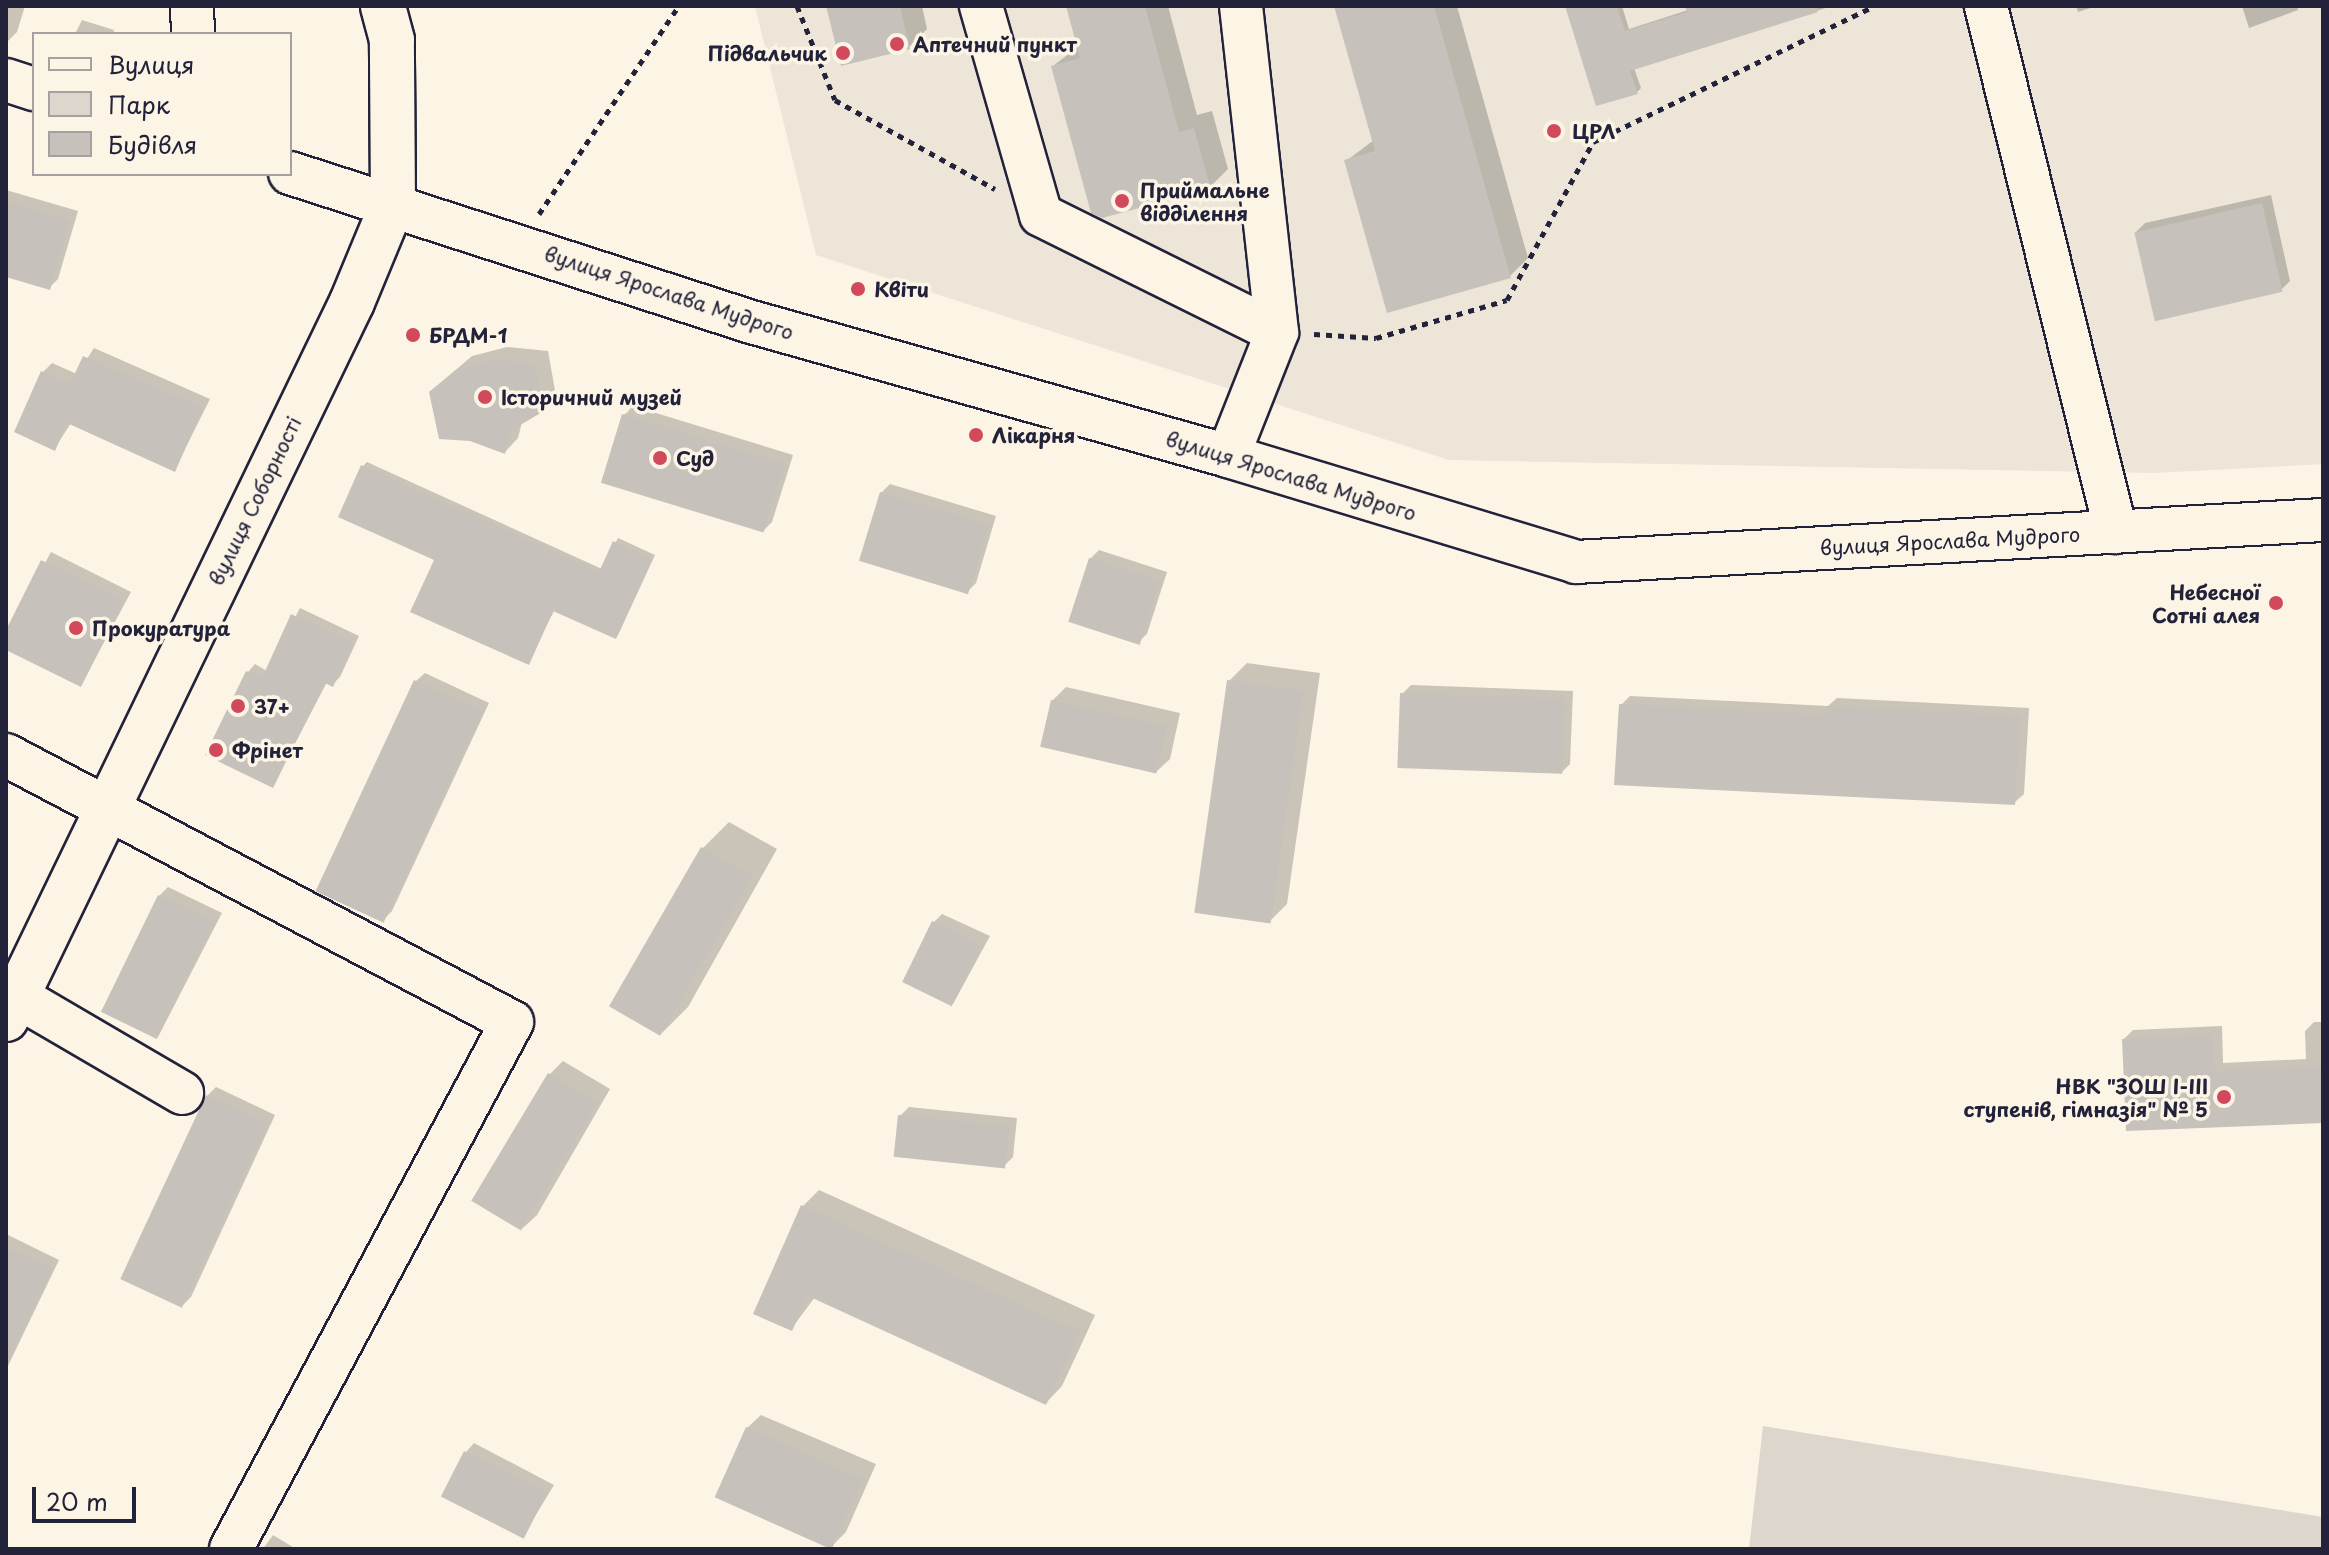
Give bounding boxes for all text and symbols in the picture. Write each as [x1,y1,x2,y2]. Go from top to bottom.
legend [32,32,292,176]
place label: Аптечний пункт [913,32,1078,56]
marker: Аптечний пункт [888,35,906,53]
place label: Підвальчик [708,41,827,65]
marker: Підвальчик [834,44,852,62]
text: Вулиця [108,46,194,82]
text: Парк [108,86,170,122]
place label: ЦРЛ [1572,119,1615,143]
marker: ЦРЛ [1543,120,1565,142]
text: Будівля [108,126,197,162]
place label: Приймальне відділення [1140,178,1270,225]
marker: Приймальне відділення [1111,190,1133,212]
street label: вулиця Ярослава Мудрого [541,241,797,345]
place label: Квіти [874,277,929,301]
marker: Квіти [849,280,867,298]
place label: БРДМ-1 [429,323,507,347]
marker: БРДМ-1 [404,326,422,344]
place label: Історичний музей [501,385,683,409]
marker: Історичний музей [476,388,494,406]
street label: вулиця Соборності [204,412,306,590]
place label: Лікарня [992,423,1075,447]
marker: Лікарня [967,426,985,444]
street label: вулиця Ярослава Мудрого [1163,426,1419,526]
place label: Суд [676,446,714,470]
marker: Суд [651,449,669,467]
street label: вулиця Ярослава Мудрого [1819,522,2081,560]
place label: Небесної Сотні алея [2151,580,2260,627]
marker: Небесної Сотні алея [2267,594,2285,612]
place label: Прокуратура [92,616,230,640]
marker: Прокуратура [67,619,85,637]
place label: 37+ [254,694,290,718]
marker: 37+ [229,697,247,715]
place label: Фрінет [232,738,303,762]
marker: Фрінет [207,741,225,759]
place label: НВК "ЗОШ І-ІІІ ступенів, гімназія" № 5 [1962,1074,2208,1121]
marker: НВК "ЗОШ І-ІІІ ступенів, гімназія" № 5 [2215,1088,2233,1106]
scale bar [36,1471,140,1521]
text: 20 m [46,1483,108,1519]

